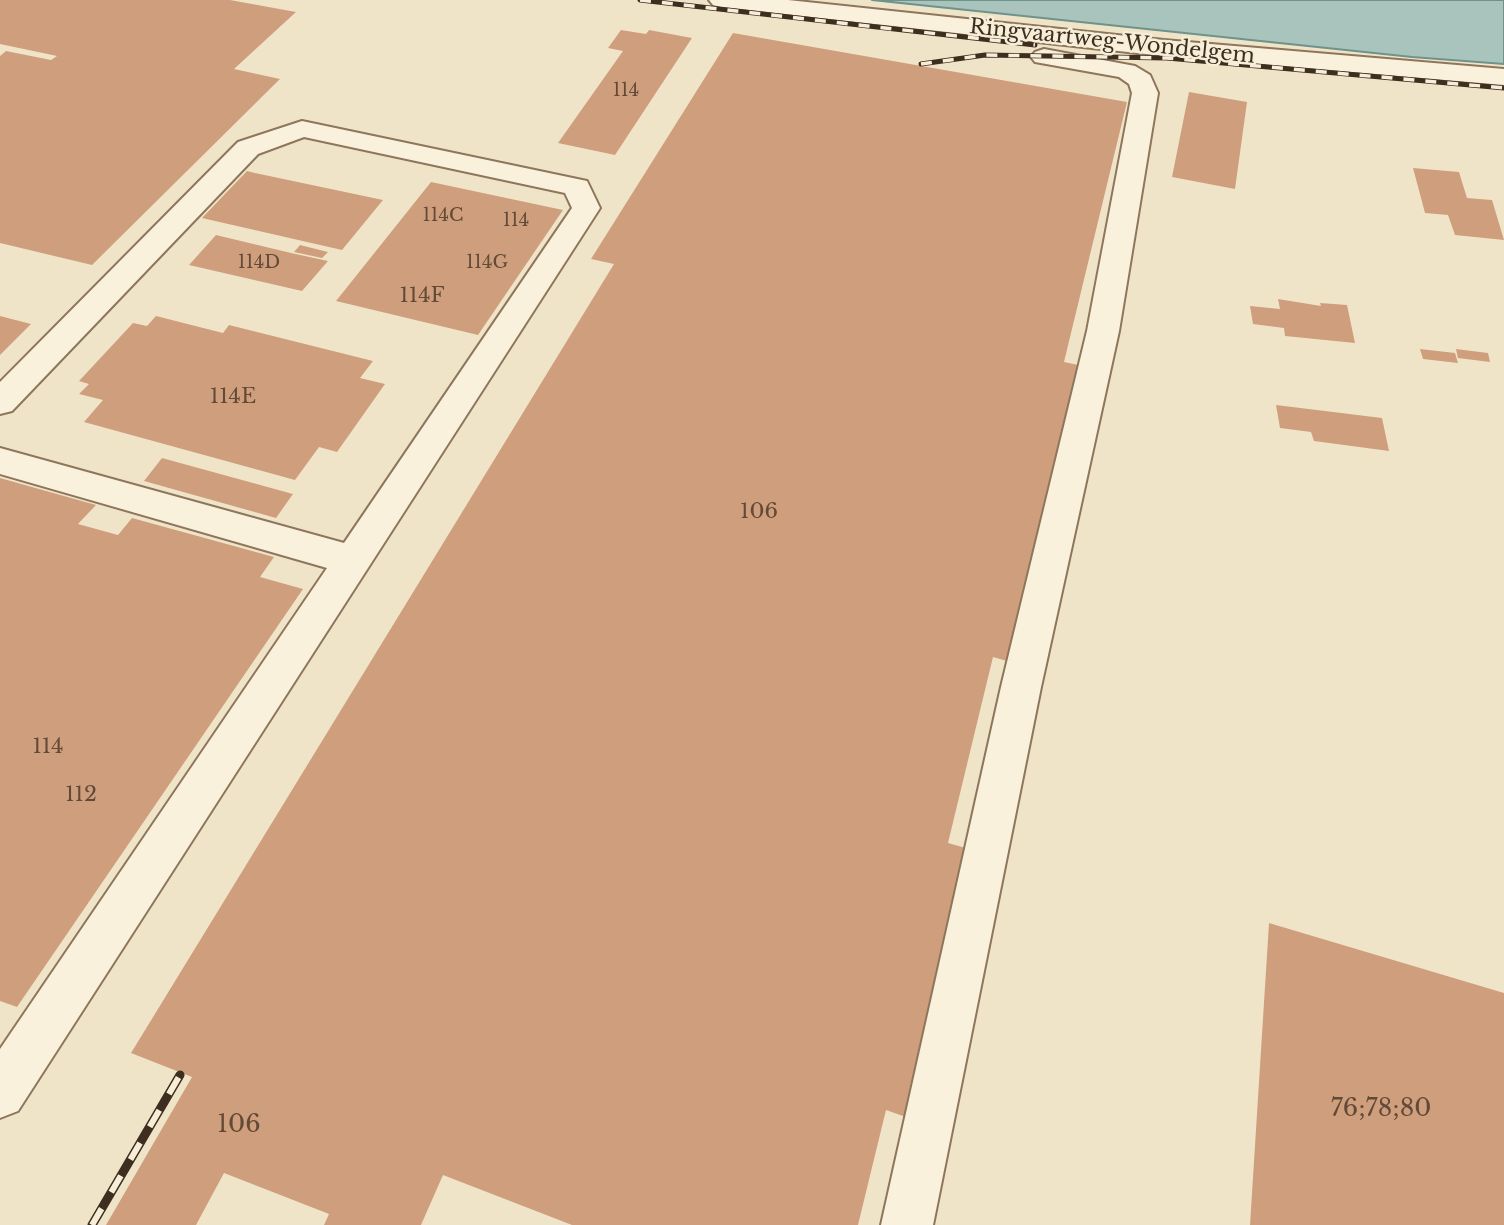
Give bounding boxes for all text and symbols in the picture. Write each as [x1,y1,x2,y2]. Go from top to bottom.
street label: Ringvaartweg-Wondelgem [968,14,1256,70]
house number: 114 [613,80,639,102]
house number: 114C [422,205,464,227]
house number: 114 [503,210,529,232]
house number: 114D [238,252,280,274]
house number: 114G [466,252,508,274]
house number: 114F [399,283,445,309]
house number: 114E [210,384,256,410]
house number: 106 [740,499,778,525]
house number: 114 [32,734,64,760]
house number: 112 [65,782,97,808]
house number: 76;78;80 [1331,1095,1431,1123]
house number: 106 [217,1111,261,1139]

